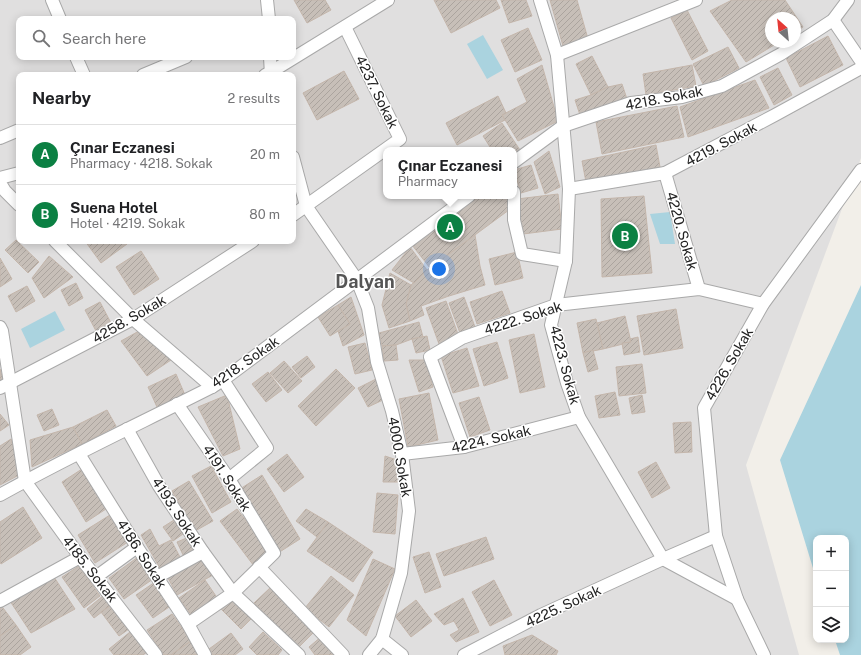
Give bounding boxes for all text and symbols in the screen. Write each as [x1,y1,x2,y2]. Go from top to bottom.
north arrow [765,12,801,48]
search box [16,16,296,60]
icon: search [30,27,52,49]
text: Search here [62,30,146,47]
street label: 4237. Sokak [352,53,402,131]
street label: 4218. Sokak [624,83,704,113]
text: Nearby [32,88,91,108]
text: 2 results [228,91,280,106]
street label: 4219. Sokak [683,118,760,170]
text: Çınar Eczanesi [70,139,175,156]
text: A [40,147,50,162]
text: 20 m [250,147,280,162]
popup [383,147,517,199]
text: Pharmacy · 4218. Sokak [70,156,213,171]
text: Çınar Eczanesi [398,157,502,174]
text: Pharmacy [398,174,458,189]
street label: 4220. Sokak [663,190,701,272]
text: Suena Hotel [70,199,158,216]
text: B [41,207,49,222]
text: 80 m [249,207,280,222]
pin: A [437,212,463,242]
text: Hotel · 4219. Sokak [70,216,185,231]
pin: B [612,221,638,251]
your location [429,259,449,279]
district label: Dalyan [335,271,395,292]
street label: 4258. Sokak [89,291,169,346]
street label: 4222. Sokak [482,298,564,338]
street label: 4223. Sokak [547,324,583,406]
street label: 4226. Sokak [702,325,756,403]
street label: 4218. Sokak [208,333,282,391]
street label: 4000. Sokak [385,416,415,499]
street label: 4224. Sokak [450,422,533,456]
street label: 4191. Sokak [200,442,254,514]
street label: 4193. Sokak [149,475,205,550]
street label: 4186. Sokak [114,516,170,592]
street label: 4185. Sokak [59,533,121,605]
map controls [813,535,849,643]
button: + [813,535,849,571]
button: − [813,571,849,607]
street label: 4225. Sokak [523,581,603,630]
button: layers [813,607,849,643]

